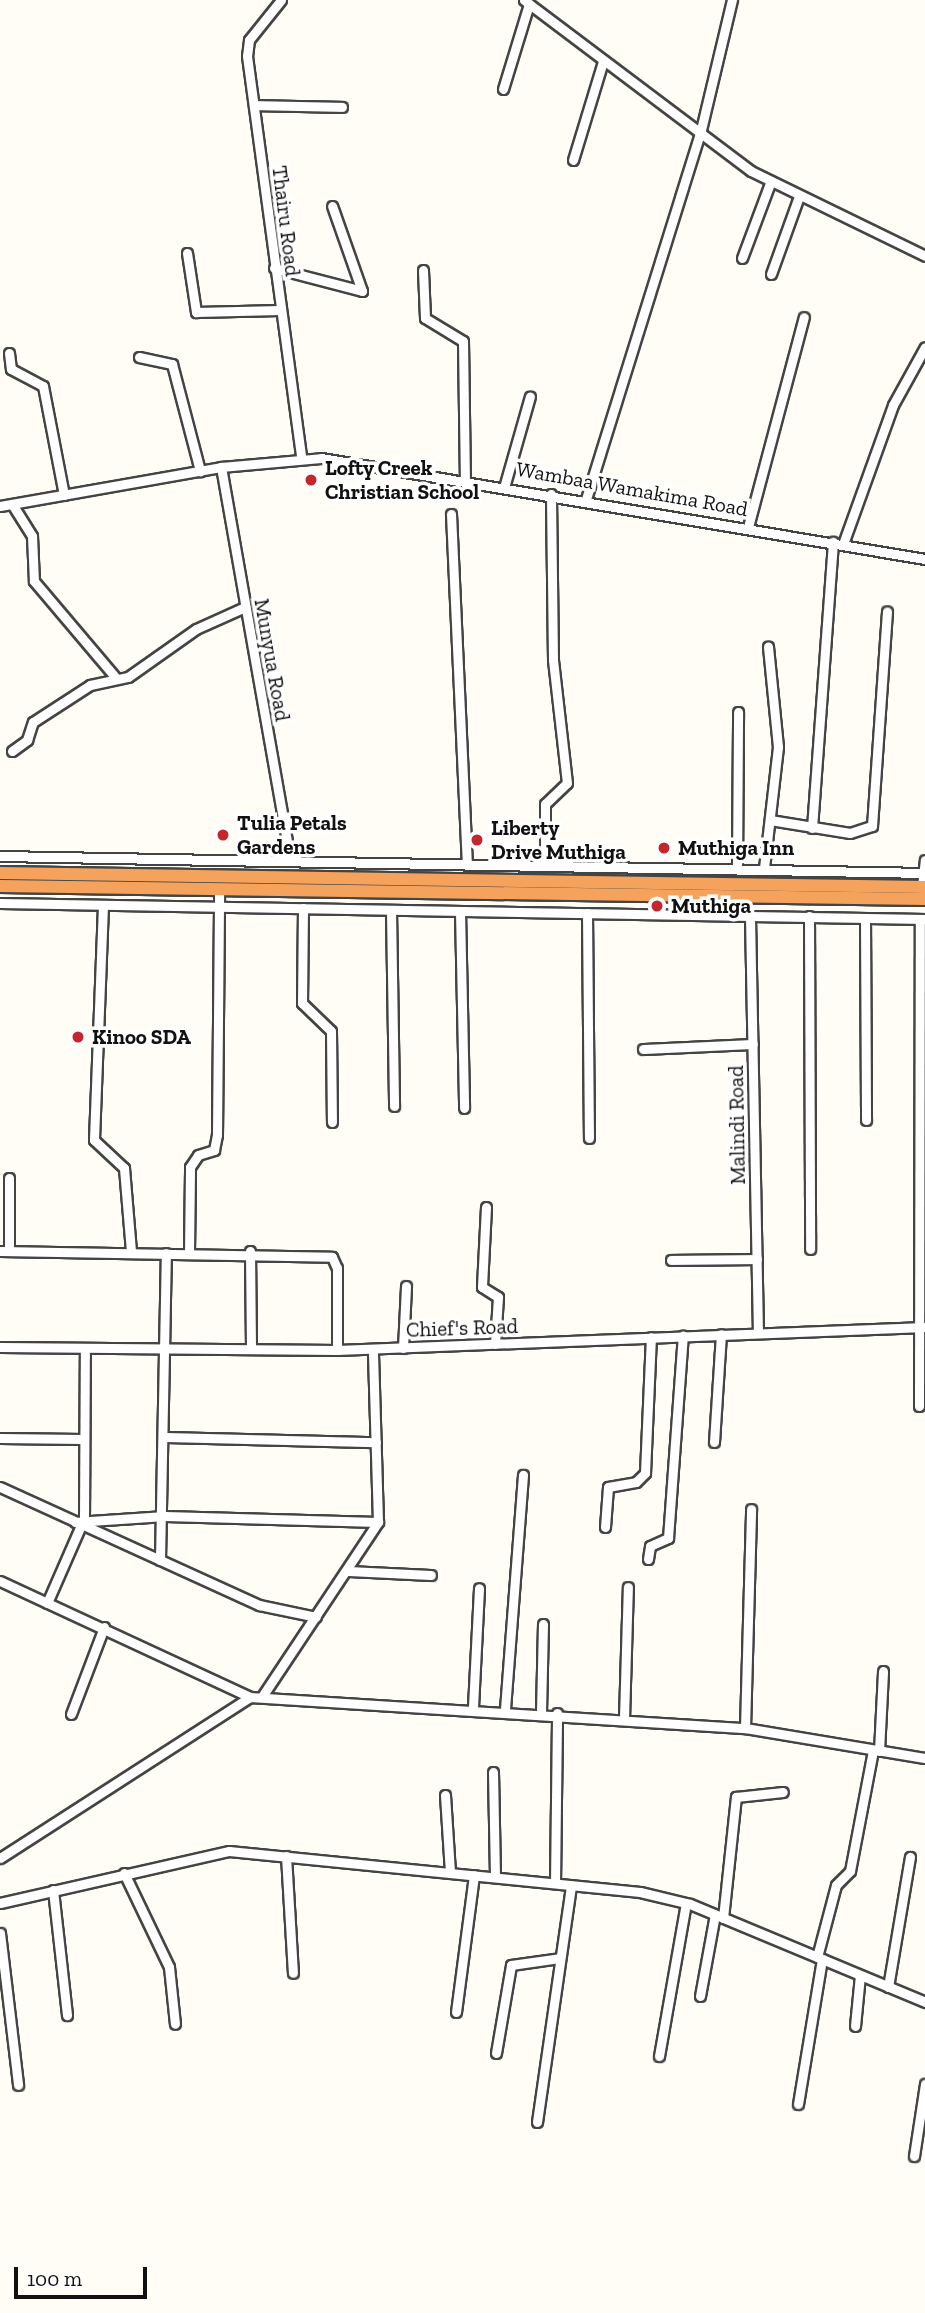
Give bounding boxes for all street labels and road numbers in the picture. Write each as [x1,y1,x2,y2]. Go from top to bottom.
street label: Thairu Road [267,164,305,278]
street label: Wambaa Wamakima Road [514,456,750,522]
street label: Munyua Road [249,597,295,723]
street label: Malindi Road [723,1065,751,1185]
street label: Chief's Road [406,1313,518,1343]

